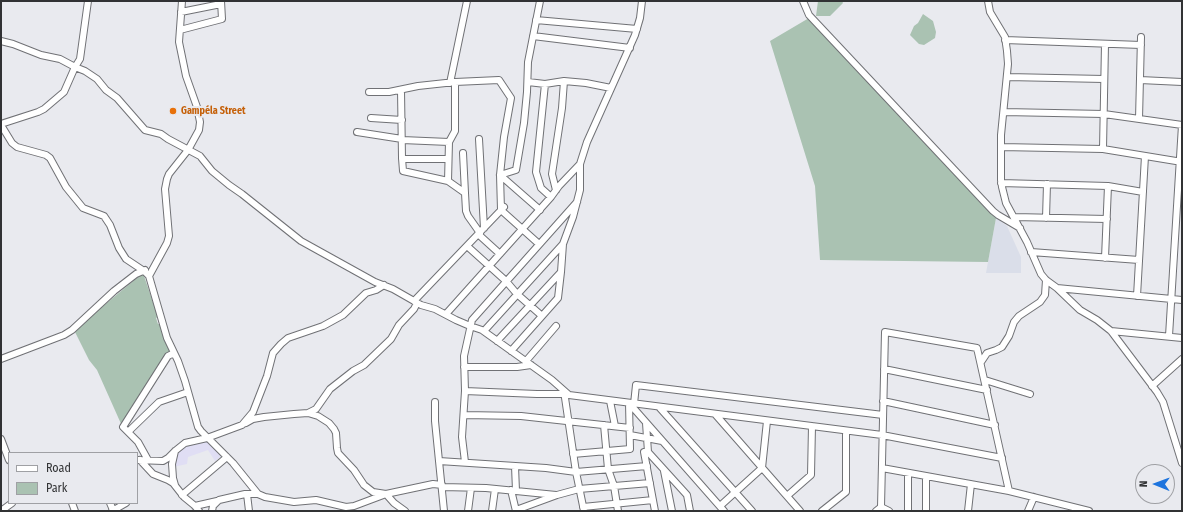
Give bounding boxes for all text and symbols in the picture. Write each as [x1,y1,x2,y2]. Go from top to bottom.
place label: Gampéla Street [181,105,245,117]
marker: Gampéla Street [168,106,178,116]
legend [8,452,138,504]
text: Road [46,461,71,475]
north arrow [1135,464,1175,504]
text: N [1137,480,1150,487]
text: Park [46,481,67,495]

